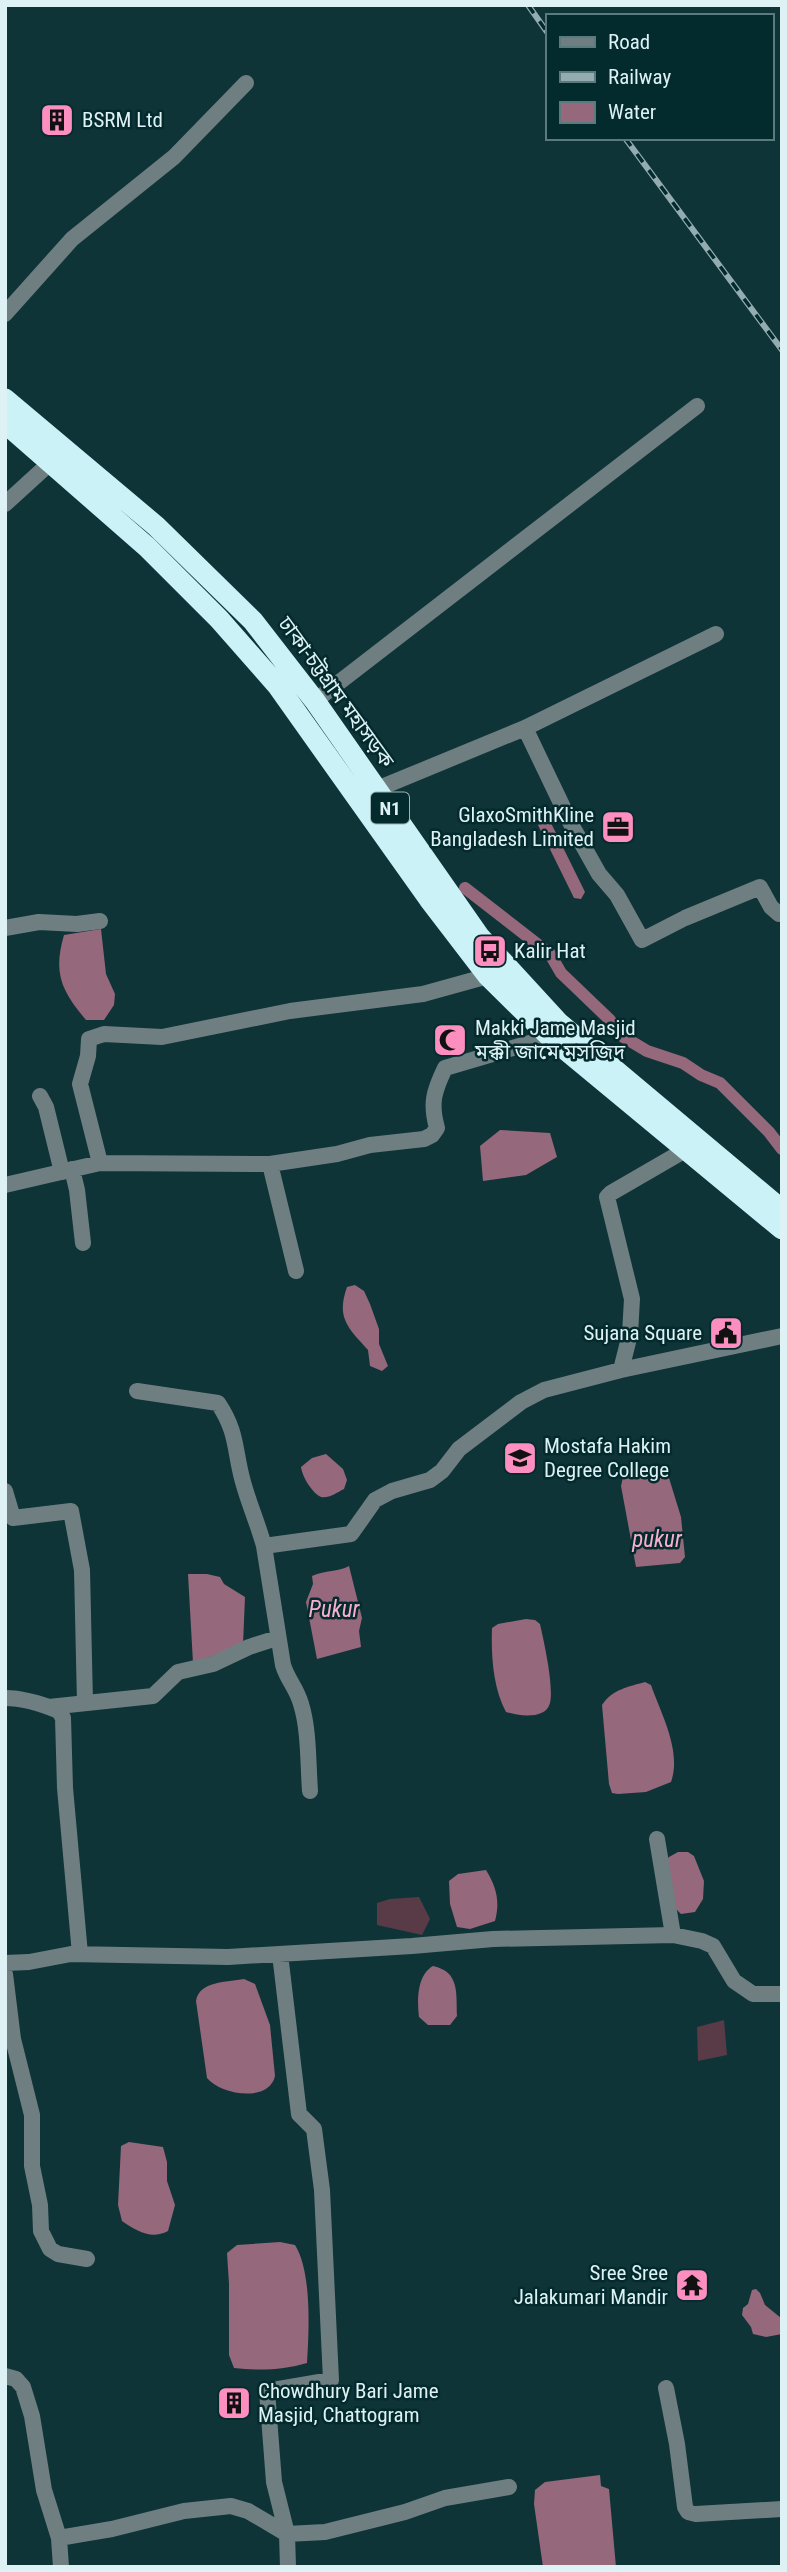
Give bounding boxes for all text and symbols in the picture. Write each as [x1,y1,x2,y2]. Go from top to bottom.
legend [546,14,773,140]
text: Road [608,30,650,54]
text: Railway [608,65,671,89]
text: Water [608,100,656,124]
building icon: BSRM Ltd [38,101,76,139]
place label: BSRM Ltd [82,108,163,132]
street label: ঢাকা-চট্টগ্রাম মহাসড়ক [273,611,399,773]
road number: N1 [371,792,409,824]
place label: GlaxoSmithKline Bangladesh Limited [430,803,594,851]
office icon: GlaxoSmithKline Bangladesh Limited [599,808,637,846]
bus stop icon: Kalir Hat [471,932,509,970]
place label: Kalir Hat [514,939,586,963]
place label: Makki Jame Masjid মক্কী জামে মসজিদ [474,1016,636,1064]
mosque icon: Makki Jame Masjid মক্কী জামে মসজিদ [431,1021,469,1059]
public building icon: Sujana Square [707,1314,745,1352]
place label: Sujana Square [583,1321,702,1345]
place label: Mostafa Hakim Degree College [544,1434,671,1482]
school or university icon: Mostafa Hakim Degree College [501,1439,539,1477]
water label: pukur [631,1526,683,1553]
water label: Pukur [309,1596,361,1623]
place label: Sree Sree Jalakumari Mandir [514,2261,668,2309]
temple icon: Sree Sree Jalakumari Mandir [673,2266,711,2304]
place label: Chowdhury Bari Jame Masjid, Chattogram [258,2379,439,2427]
building icon: Chowdhury Bari Jame Masjid, Chattogram [215,2384,253,2422]

